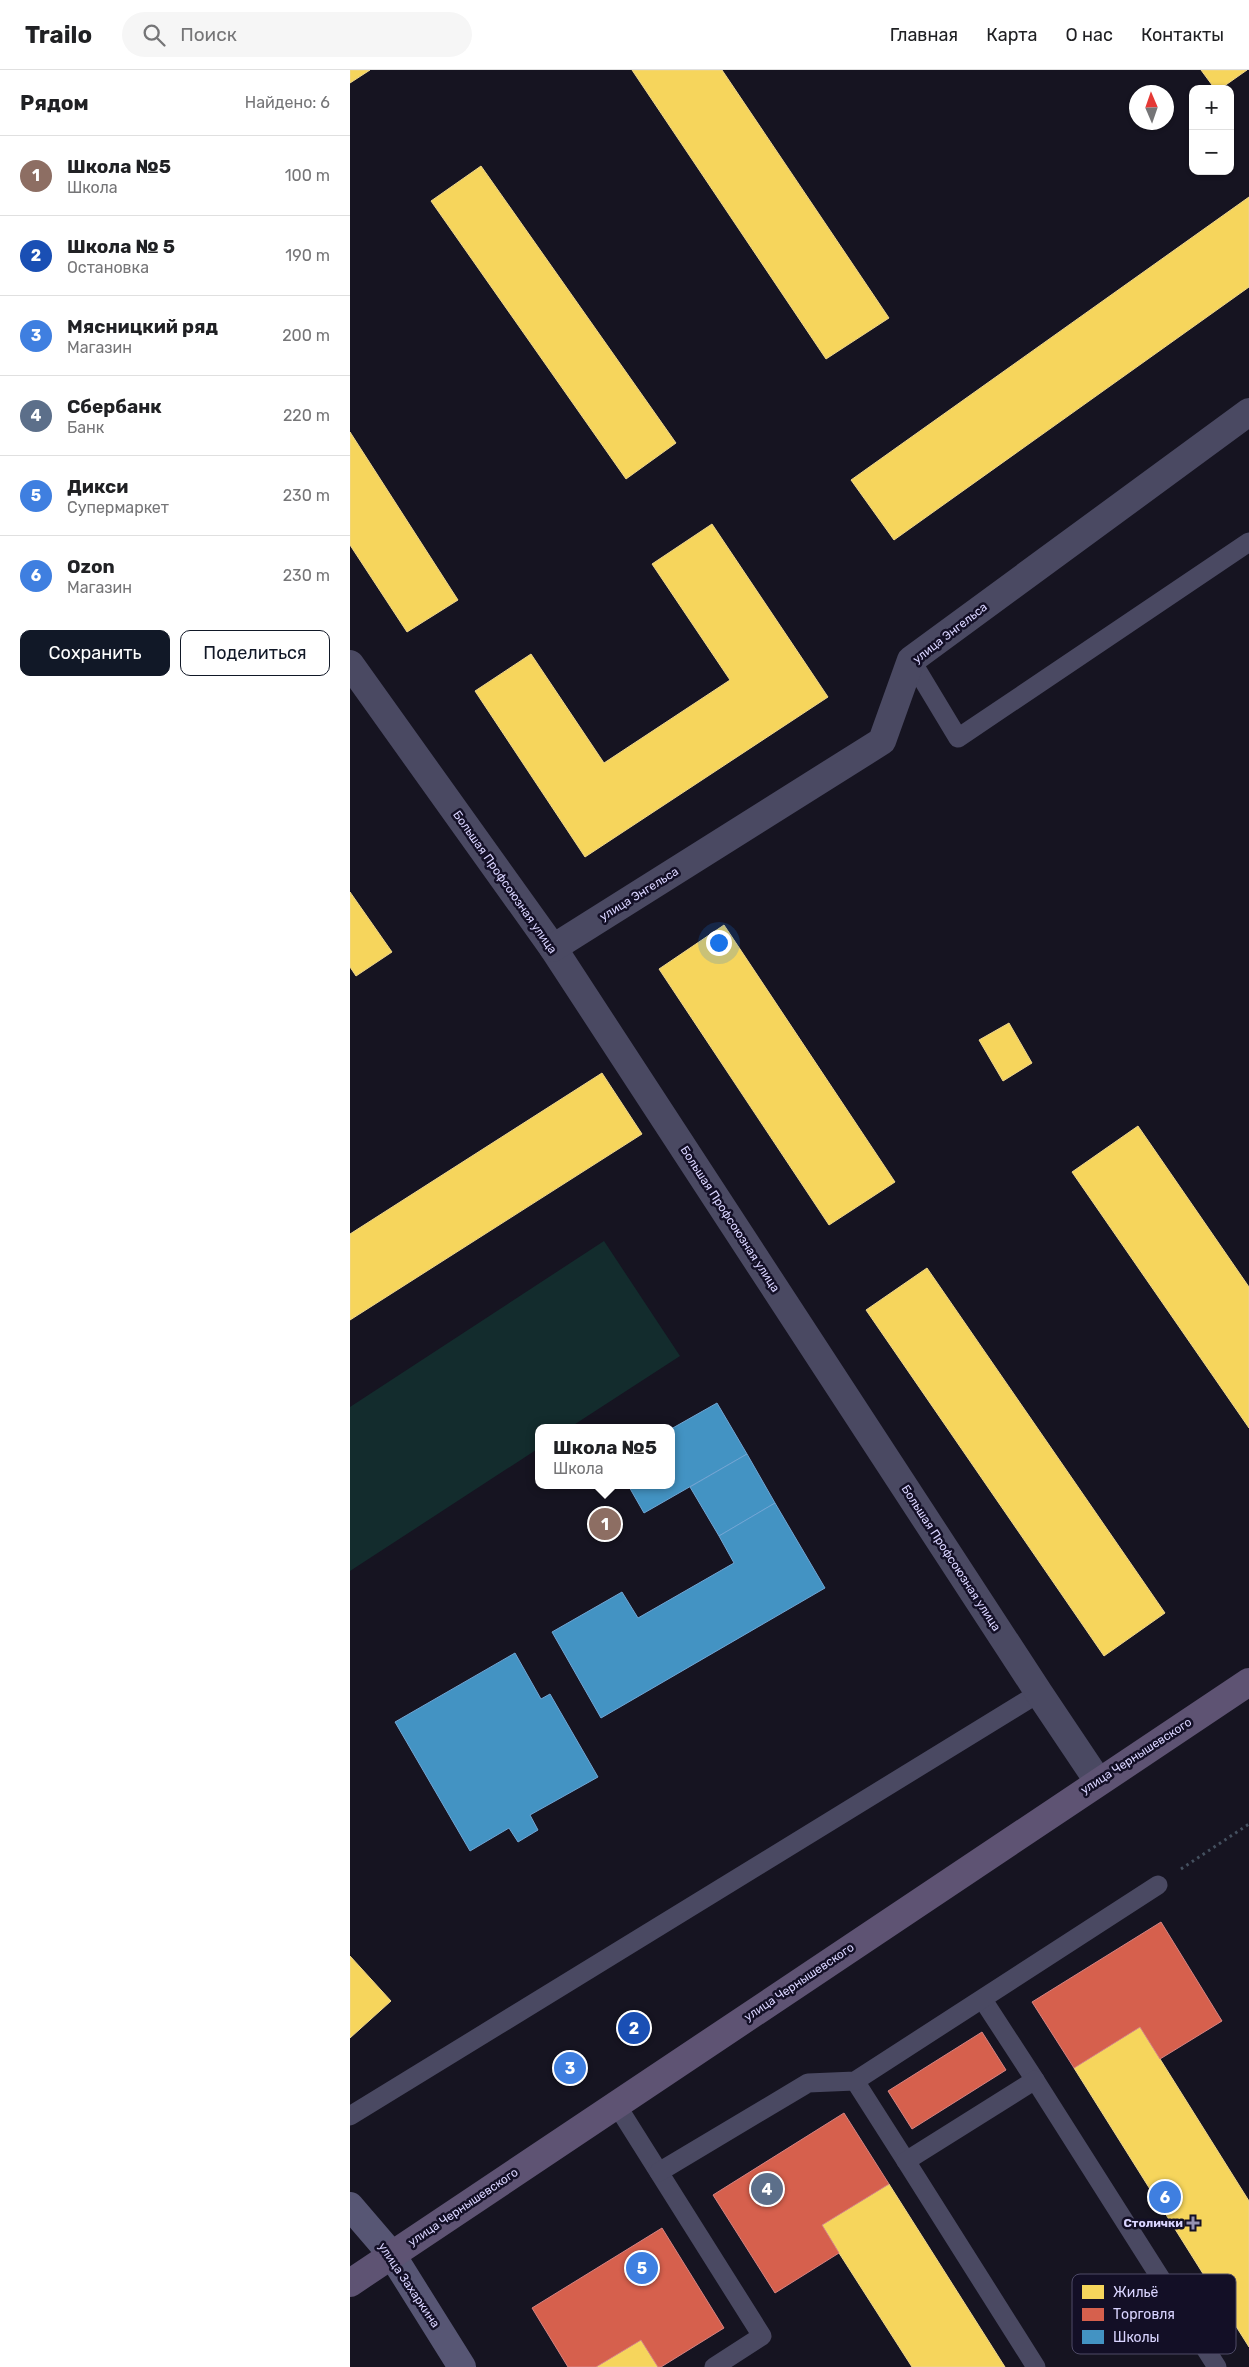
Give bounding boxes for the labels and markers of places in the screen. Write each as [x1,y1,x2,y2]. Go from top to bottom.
pin: 1 [589,1505,621,1543]
pin: 2 [618,2009,650,2047]
pin: 3 [554,2049,586,2087]
pin: 4 [751,2170,783,2208]
pin: 6 [1149,2178,1181,2216]
place label: Столички [1123,2216,1183,2230]
marker: Столички [1187,2217,1199,2229]
pin: 5 [626,2249,658,2287]

